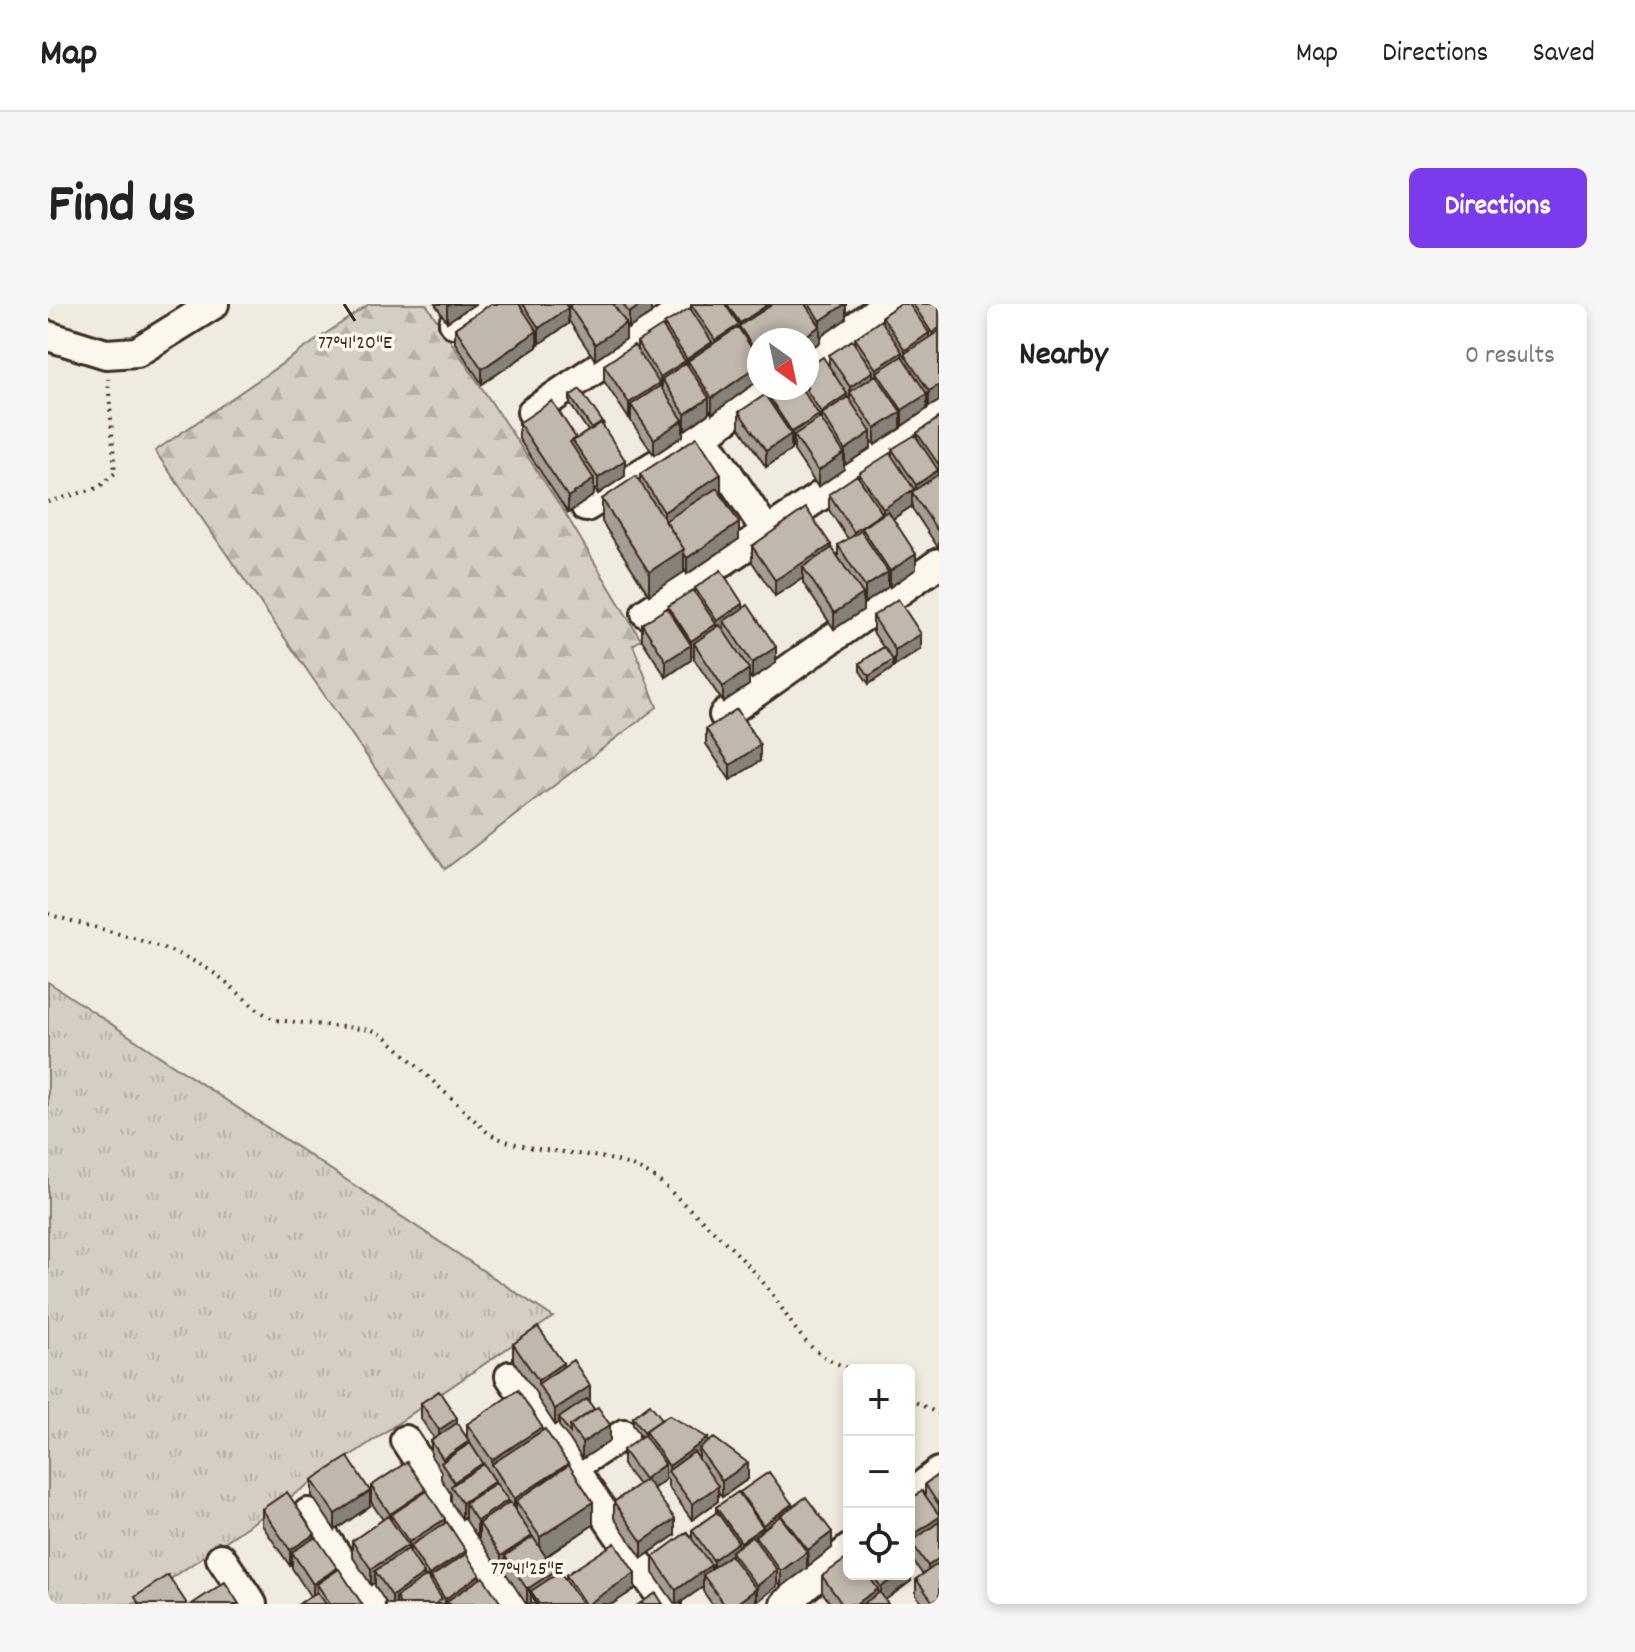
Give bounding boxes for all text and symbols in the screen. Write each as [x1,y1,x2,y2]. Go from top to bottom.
text: Map [40,28,98,83]
text: Map [1296,35,1338,75]
text: Directions [1382,35,1488,75]
text: Saved [1532,35,1595,75]
text: Find us [48,168,196,248]
button: Directions [1409,168,1587,248]
north arrow [747,328,819,400]
text: 77°41'20"E [318,330,392,358]
text: Nearby [1019,332,1108,381]
text: 0 results [1465,338,1555,375]
map controls [843,1364,915,1580]
button: + [843,1364,915,1436]
button: − [843,1436,915,1508]
button: locate [843,1508,915,1580]
text: 77°41'25"E [491,1556,563,1584]

